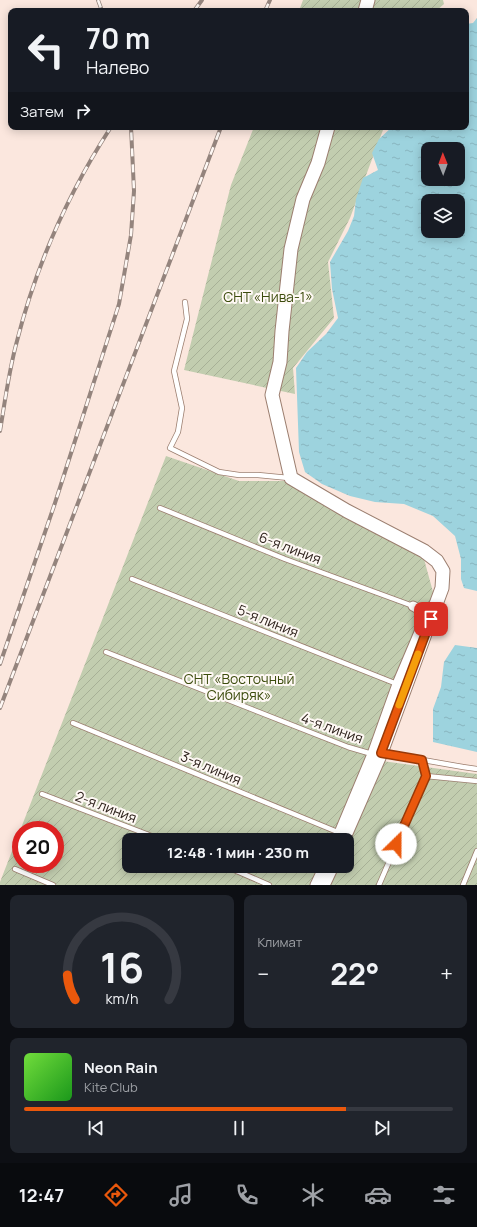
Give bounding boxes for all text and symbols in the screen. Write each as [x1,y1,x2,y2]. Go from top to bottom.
text: 70 m [86,19,150,57]
icon: left [20,24,72,76]
text: Налево [86,55,150,79]
icon: right [72,100,94,122]
text: Затем [20,101,64,122]
north arrow [421,142,465,186]
map controls [421,142,465,238]
button: layers [421,194,465,238]
park label: СНТ «Нива-1» [223,287,313,306]
street label: 6-я линия [256,527,324,568]
street label: 5-я линия [235,600,302,641]
pin [414,602,448,636]
icon: arrive [420,608,442,630]
park label: СНТ «Восточный Сибиряк» [184,669,294,704]
street label: 4-я линия [299,708,366,748]
street label: 3-я линия [178,746,244,789]
street label: 2-я линия [73,786,140,827]
speed limit sign: 20 [12,821,64,873]
position arrow [375,823,417,865]
text: 12:48 · 1 мин · 230 m [167,842,309,863]
text: Климат [258,933,302,951]
text: 16 [100,938,144,994]
text: 22° [330,953,379,994]
text: − [258,959,269,989]
text: + [440,959,453,989]
text: km/h [105,988,138,1007]
text: Neon Rain [84,1057,158,1078]
text: Kite Club [84,1078,138,1096]
icon: previous [85,1117,107,1139]
icon: pause [228,1117,250,1139]
icon: next [371,1117,393,1139]
icon: directions [102,1181,130,1209]
icon: music [167,1181,195,1209]
icon: phone [233,1181,261,1209]
icon: climate [299,1181,327,1209]
icon: car [364,1181,392,1209]
icon: filters [430,1181,458,1209]
text: 12:47 [19,1183,64,1207]

